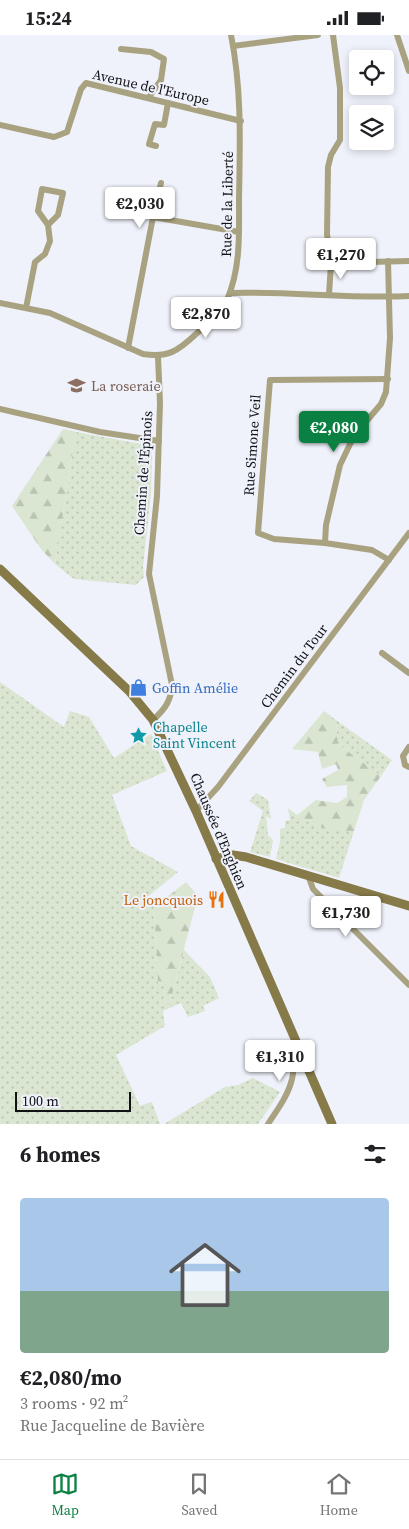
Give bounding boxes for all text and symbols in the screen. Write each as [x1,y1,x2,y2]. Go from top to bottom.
text: 15:24 [25,5,72,31]
map controls [349,50,394,150]
button: locate [349,50,394,95]
street label: Avenue de l'Europe [91,64,211,110]
button: layers [349,105,394,150]
street label: Rue de la Liberté [216,151,238,257]
pin: €2,030 [99,187,181,229]
text: €2,030 [116,192,164,214]
pin: €1,270 [300,237,382,280]
text: €1,270 [317,243,365,265]
pin: €2,870 [165,297,247,339]
text: €2,870 [182,302,230,324]
school or university icon: La roseraie [67,376,87,396]
place label: La roseraie [91,376,161,396]
street label: Rue Simone Veil [238,394,266,496]
street label: Chemin de l'Épinois [129,410,157,536]
pin: €2,080 [293,411,375,453]
text: €2,080 [310,416,358,438]
street label: Chemin du Tour [256,620,332,712]
shop icon: Goffin Amélie [128,678,148,698]
place label: Goffin Amélie [152,678,238,698]
place label: Chapelle Saint Vincent [153,717,236,753]
place icon: Chapelle Saint Vincent [129,725,149,745]
street label: Chaussée d'Enghien [185,770,253,893]
place label: Le joncquois [124,890,203,910]
restaurant icon: Le joncquois [207,890,227,910]
pin: €1,730 [305,895,387,938]
text: €1,730 [322,901,370,923]
pin: €1,310 [239,1039,321,1082]
text: €1,310 [256,1045,304,1067]
scale bar [15,1089,131,1112]
text: 100 m [22,1091,59,1111]
text: 6 homes [20,1140,100,1169]
icon: filters [361,1140,389,1168]
icon: home [160,1230,250,1320]
text: €2,080/mo [20,1363,122,1392]
text: 3 rooms · 92 m² [20,1392,128,1414]
text: Rue Jacqueline de Bavière [20,1414,205,1436]
tab: Map [51,1470,79,1520]
tab: Saved [181,1470,217,1520]
tab: Home [320,1470,358,1520]

